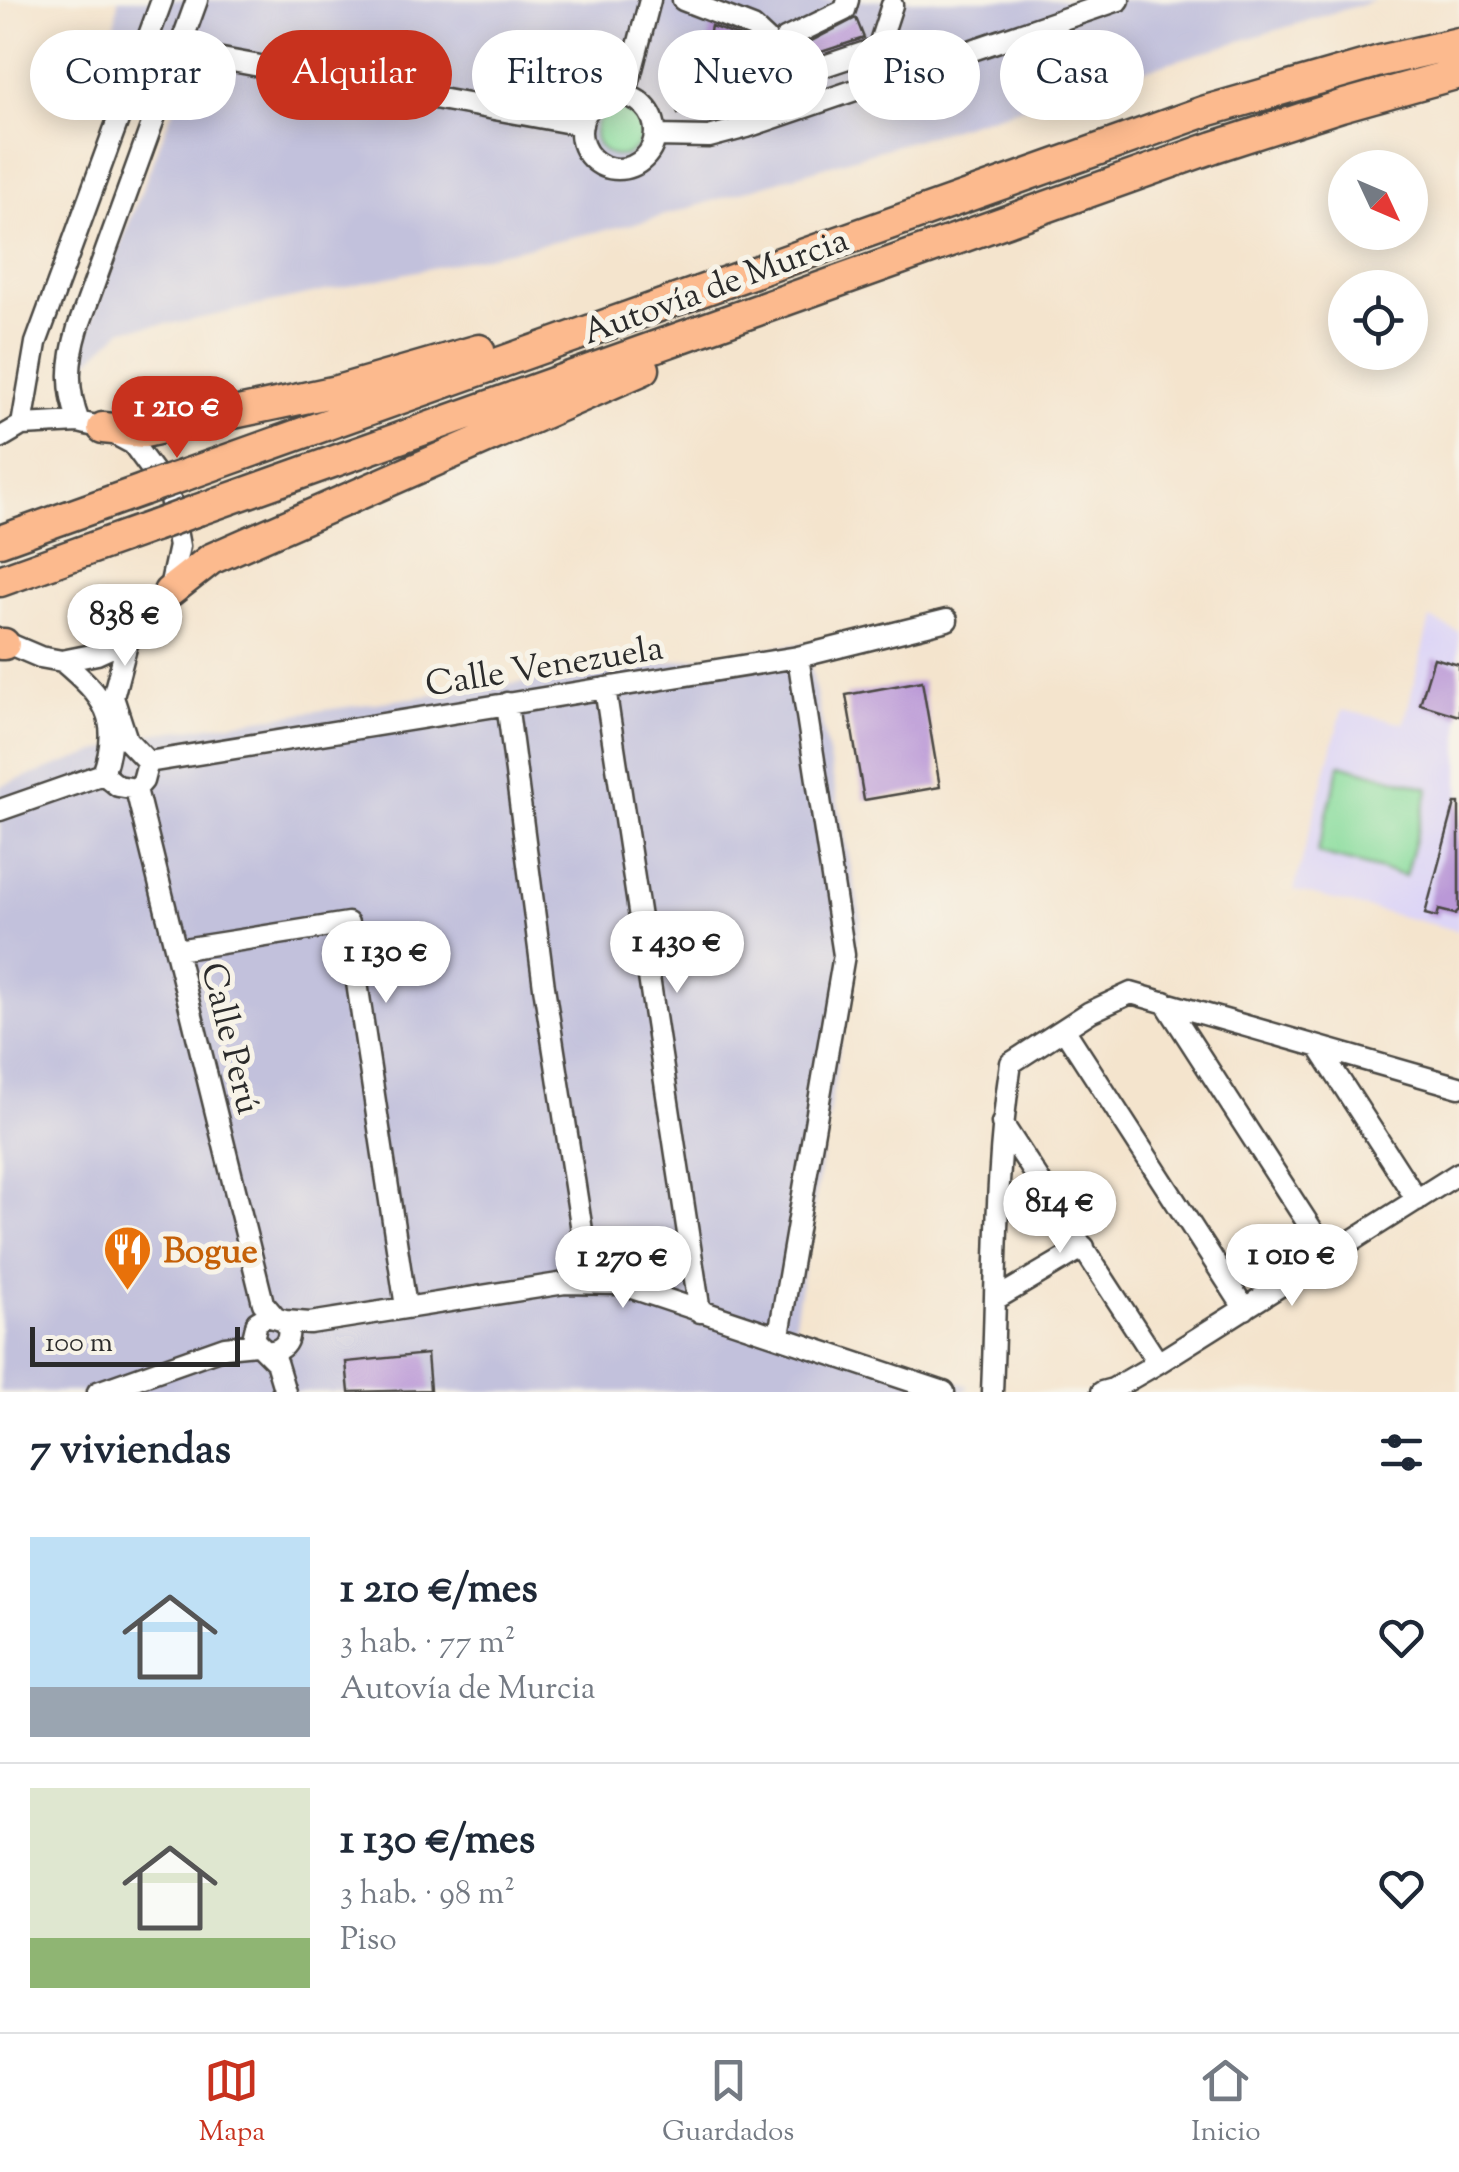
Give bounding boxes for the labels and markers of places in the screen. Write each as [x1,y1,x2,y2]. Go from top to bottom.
pin: 1 210 € [85,376,269,461]
pin: 838 € [55,584,195,669]
pin: 1 430 € [585,911,769,996]
pin: 1 130 € [294,921,478,1006]
pin: 814 € [990,1171,1130,1256]
restaurant icon: Bogue [102,1224,154,1292]
pin: 1 010 € [1200,1224,1384,1309]
pin: 1 270 € [531,1226,715,1311]
place label: Bogue [163,1228,258,1279]

